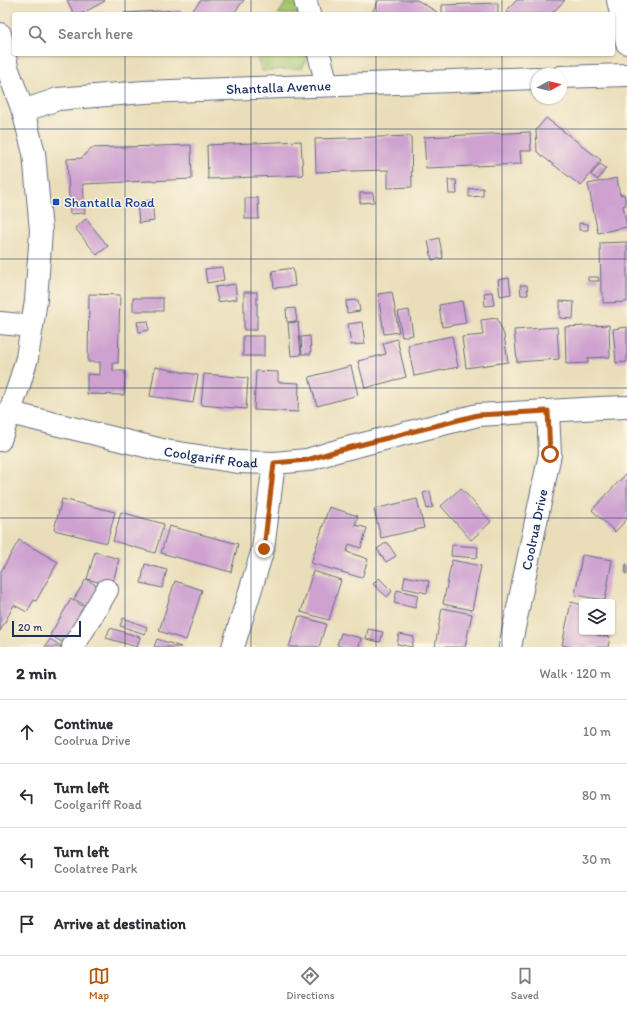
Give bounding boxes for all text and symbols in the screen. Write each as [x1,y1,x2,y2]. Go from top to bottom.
search box [12,12,615,56]
icon: search [26,23,48,45]
text: Search here [58,25,133,43]
north arrow [531,68,567,104]
street label: Shantalla Avenue [226,77,332,98]
place label: Shantalla Road [64,194,155,211]
marker: Shantalla Road [51,197,61,207]
street label: Coolgariff Road [163,442,259,471]
route start [541,445,559,463]
street label: Coolrua Drive [518,487,551,572]
route end [255,540,273,558]
map controls [579,599,615,635]
button: layers [579,599,615,635]
scale bar [12,619,81,638]
text: 20 m [18,621,42,634]
text: 2 min [16,663,56,683]
text: Walk · 120 m [540,666,611,681]
text: Continue [54,715,113,733]
icon: ahead [16,721,38,743]
text: 10 m [583,724,611,739]
text: Coolrua Drive [54,733,131,748]
text: Turn left [54,779,109,797]
icon: left [16,785,38,807]
text: 80 m [582,788,611,803]
text: Coolgariff Road [54,797,142,812]
text: Turn left [54,843,109,861]
icon: left [16,849,38,871]
text: 30 m [582,852,611,867]
text: Coolatree Park [54,861,137,876]
icon: arrive [16,913,38,935]
text: Arrive at destination [54,915,186,933]
tab: Map [88,965,110,1002]
tab: Directions [286,965,335,1002]
tab: Saved [511,965,539,1002]

